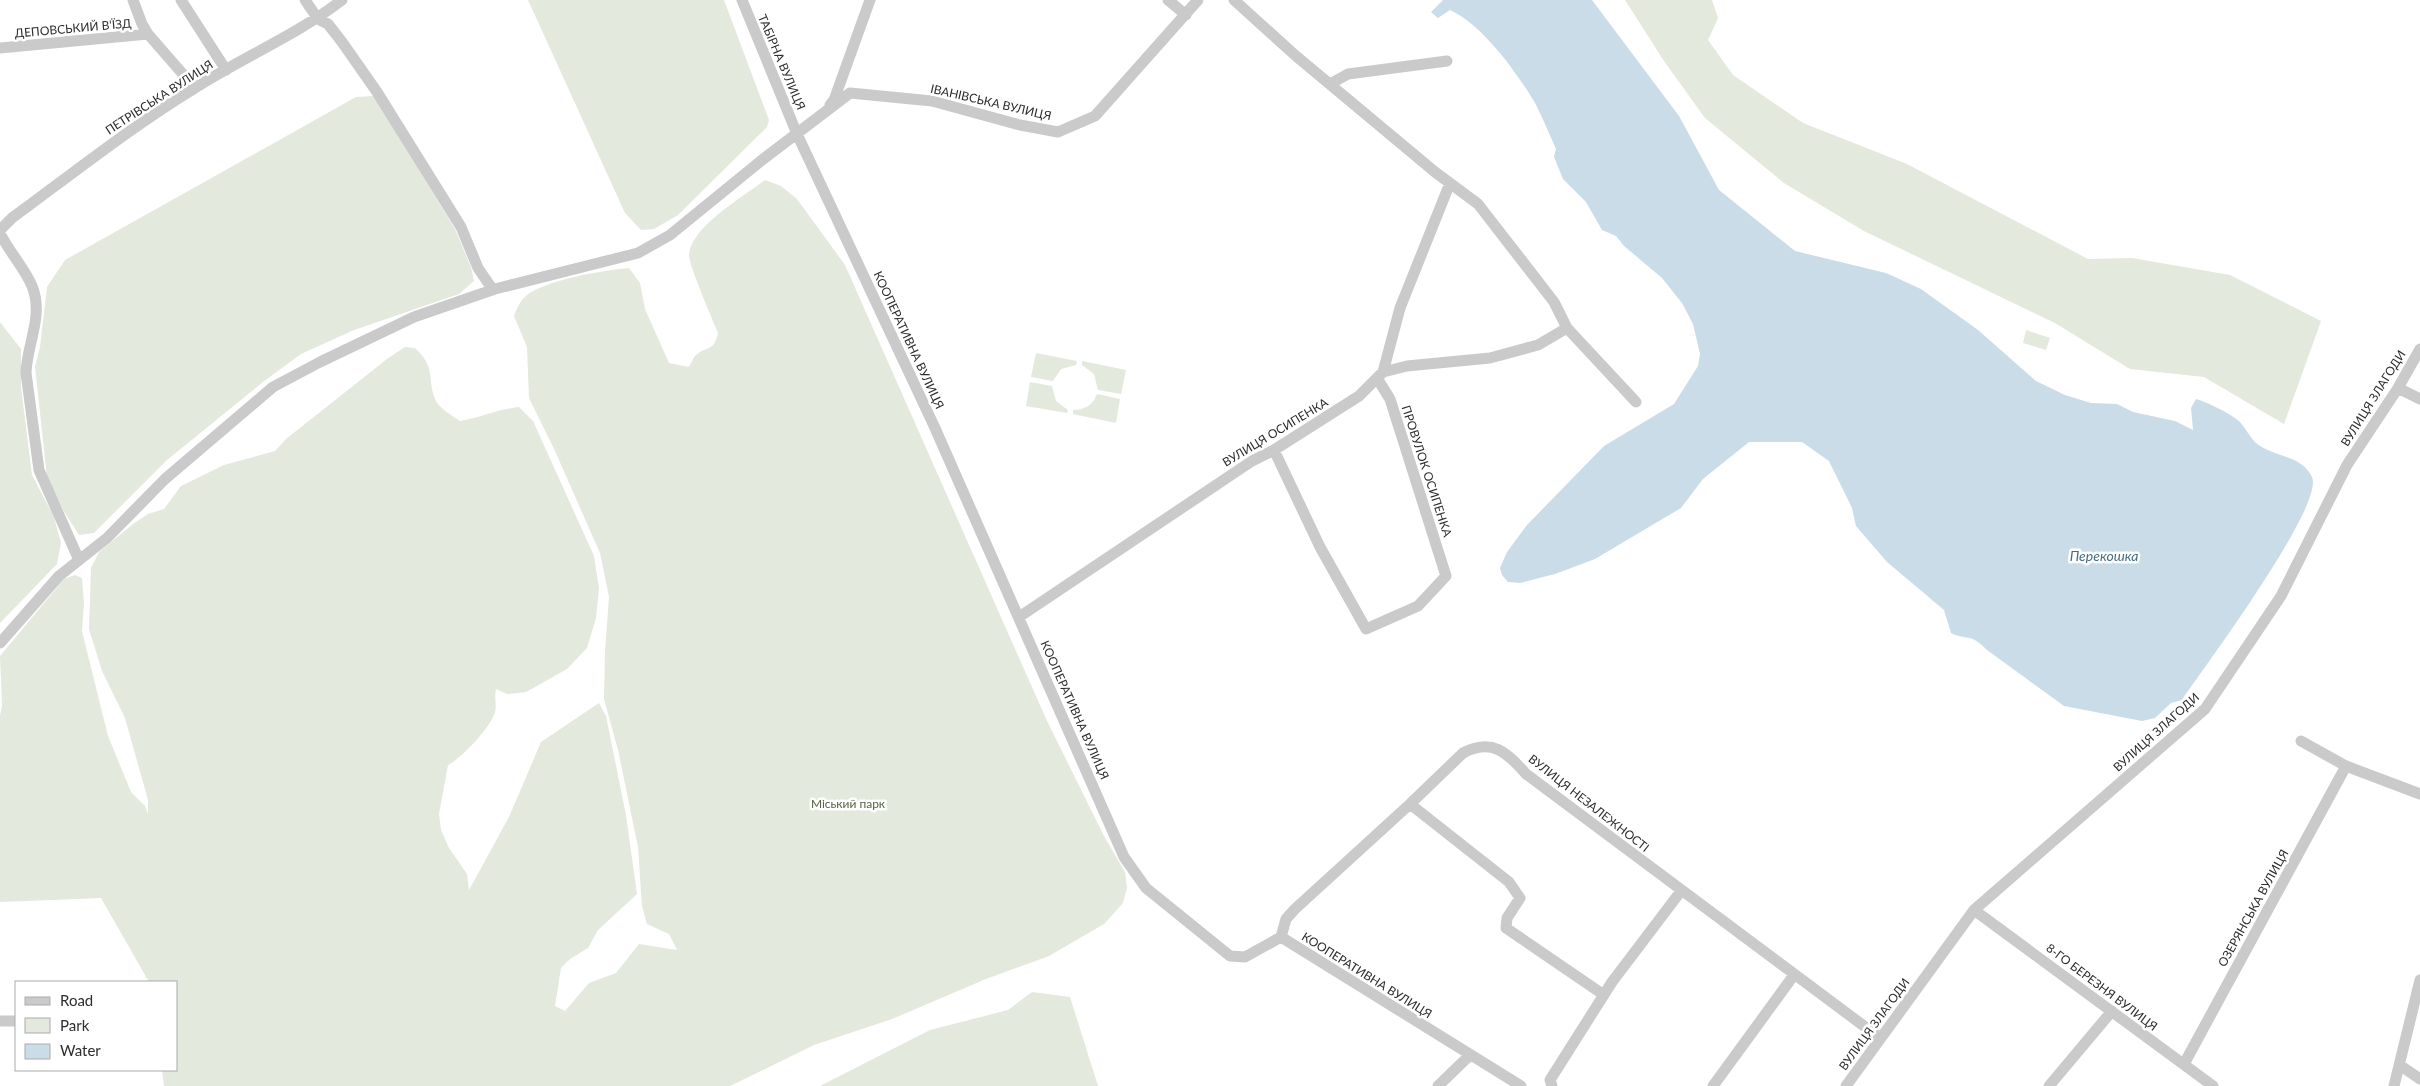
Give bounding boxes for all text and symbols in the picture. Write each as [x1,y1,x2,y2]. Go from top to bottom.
street label: ТАБІРНА ВУЛИЦЯ [755,12,809,112]
street label: ДЕПОВСЬКИЙ В'ЇЗД [14,15,133,41]
street label: ПЕТРІВСЬКА ВУЛИЦЯ [102,57,216,137]
street label: ІВАНІВСЬКА ВУЛИЦЯ [929,81,1053,123]
street label: КООПЕРАТИВНА ВУЛИЦЯ [870,269,948,411]
street label: ВУЛИЦЯ ЗЛАГОДИ [2337,347,2409,449]
street label: ВУЛИЦЯ ОСИПЕНКА [1219,394,1331,469]
street label: ПРОВУЛОК ОСИПЕНКА [1399,403,1456,539]
water label: Перекошка [2070,547,2138,564]
street label: КООПЕРАТИВНА ВУЛИЦЯ [1038,638,1112,782]
street label: ВУЛИЦЯ ЗЛАГОДИ [2110,690,2202,774]
street label: ВУЛИЦЯ НЕЗАЛЕЖНОСТІ [1526,751,1652,855]
park label: Міський парк [811,796,886,811]
street label: ОЗЕРЯНСЬКА ВУЛИЦЯ [2215,847,2291,969]
street label: КООПЕРАТИВНА ВУЛИЦЯ [1299,929,1435,1021]
street label: 8-ГО БЕРЕЗНЯ ВУЛИЦЯ [2043,940,2161,1034]
street label: ВУЛИЦЯ ЗЛАГОДИ [1836,975,1912,1073]
legend [15,981,178,1071]
text: Road [60,991,93,1009]
text: Park [60,1016,90,1034]
text: Water [60,1041,101,1059]

